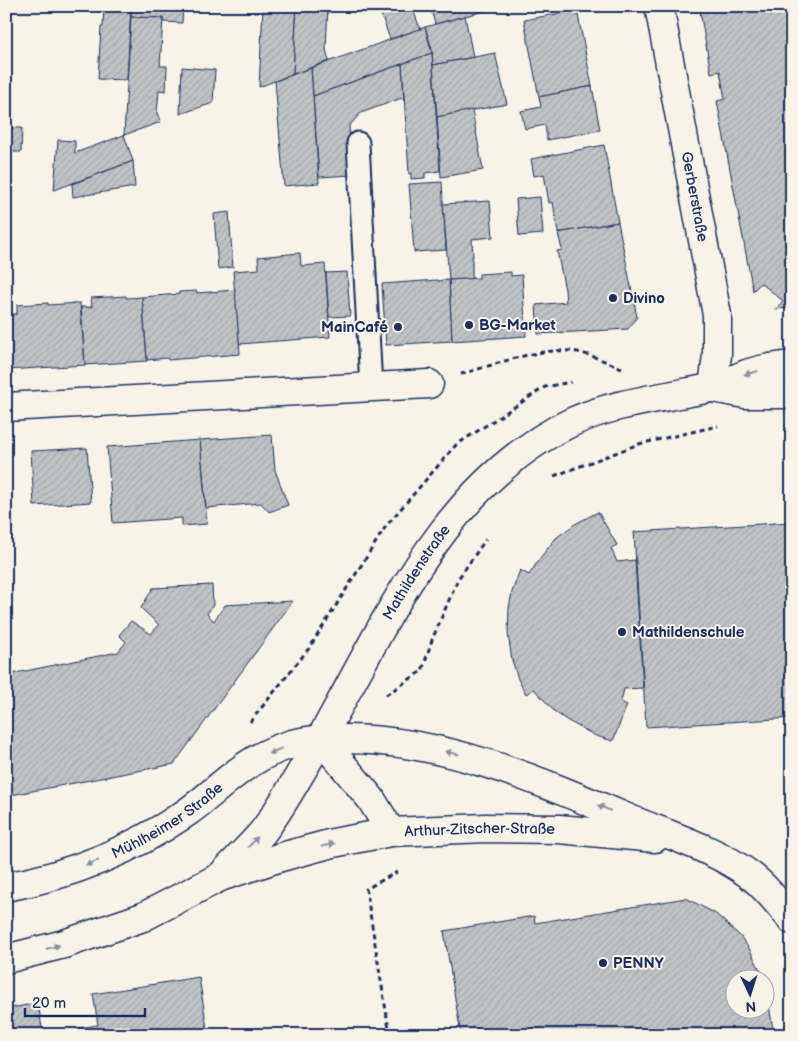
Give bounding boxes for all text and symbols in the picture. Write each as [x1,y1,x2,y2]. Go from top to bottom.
street label: Gerberstraße [677,150,712,243]
place label: Divino [623,289,665,308]
marker: Divino [607,292,619,304]
place label: BG-Market [479,316,555,335]
place label: MainCafé [321,318,388,337]
marker: BG-Market [463,319,475,331]
marker: MainCafé [392,321,404,333]
one-way arrow [744,369,759,377]
street label: Mathildenstraße [379,521,455,624]
place label: Mathildenschule [632,623,745,642]
marker: Mathildenschule [616,626,628,638]
one-way arrow [267,748,282,756]
one-way arrow [444,749,459,757]
street label: Mühlheimer Straße [109,778,227,863]
one-way arrow [597,804,612,812]
street label: Arthur-Zitscher-Straße [404,819,555,841]
one-way arrow [247,836,259,848]
one-way arrow [321,840,336,848]
one-way arrow [84,859,99,867]
one-way arrow [46,942,61,950]
place label: PENNY [613,954,664,973]
marker: PENNY [597,957,609,969]
north arrow [726,968,776,1018]
scale bar [25,986,145,1018]
text: 20 m [32,994,66,1013]
text: N [745,998,757,1015]

